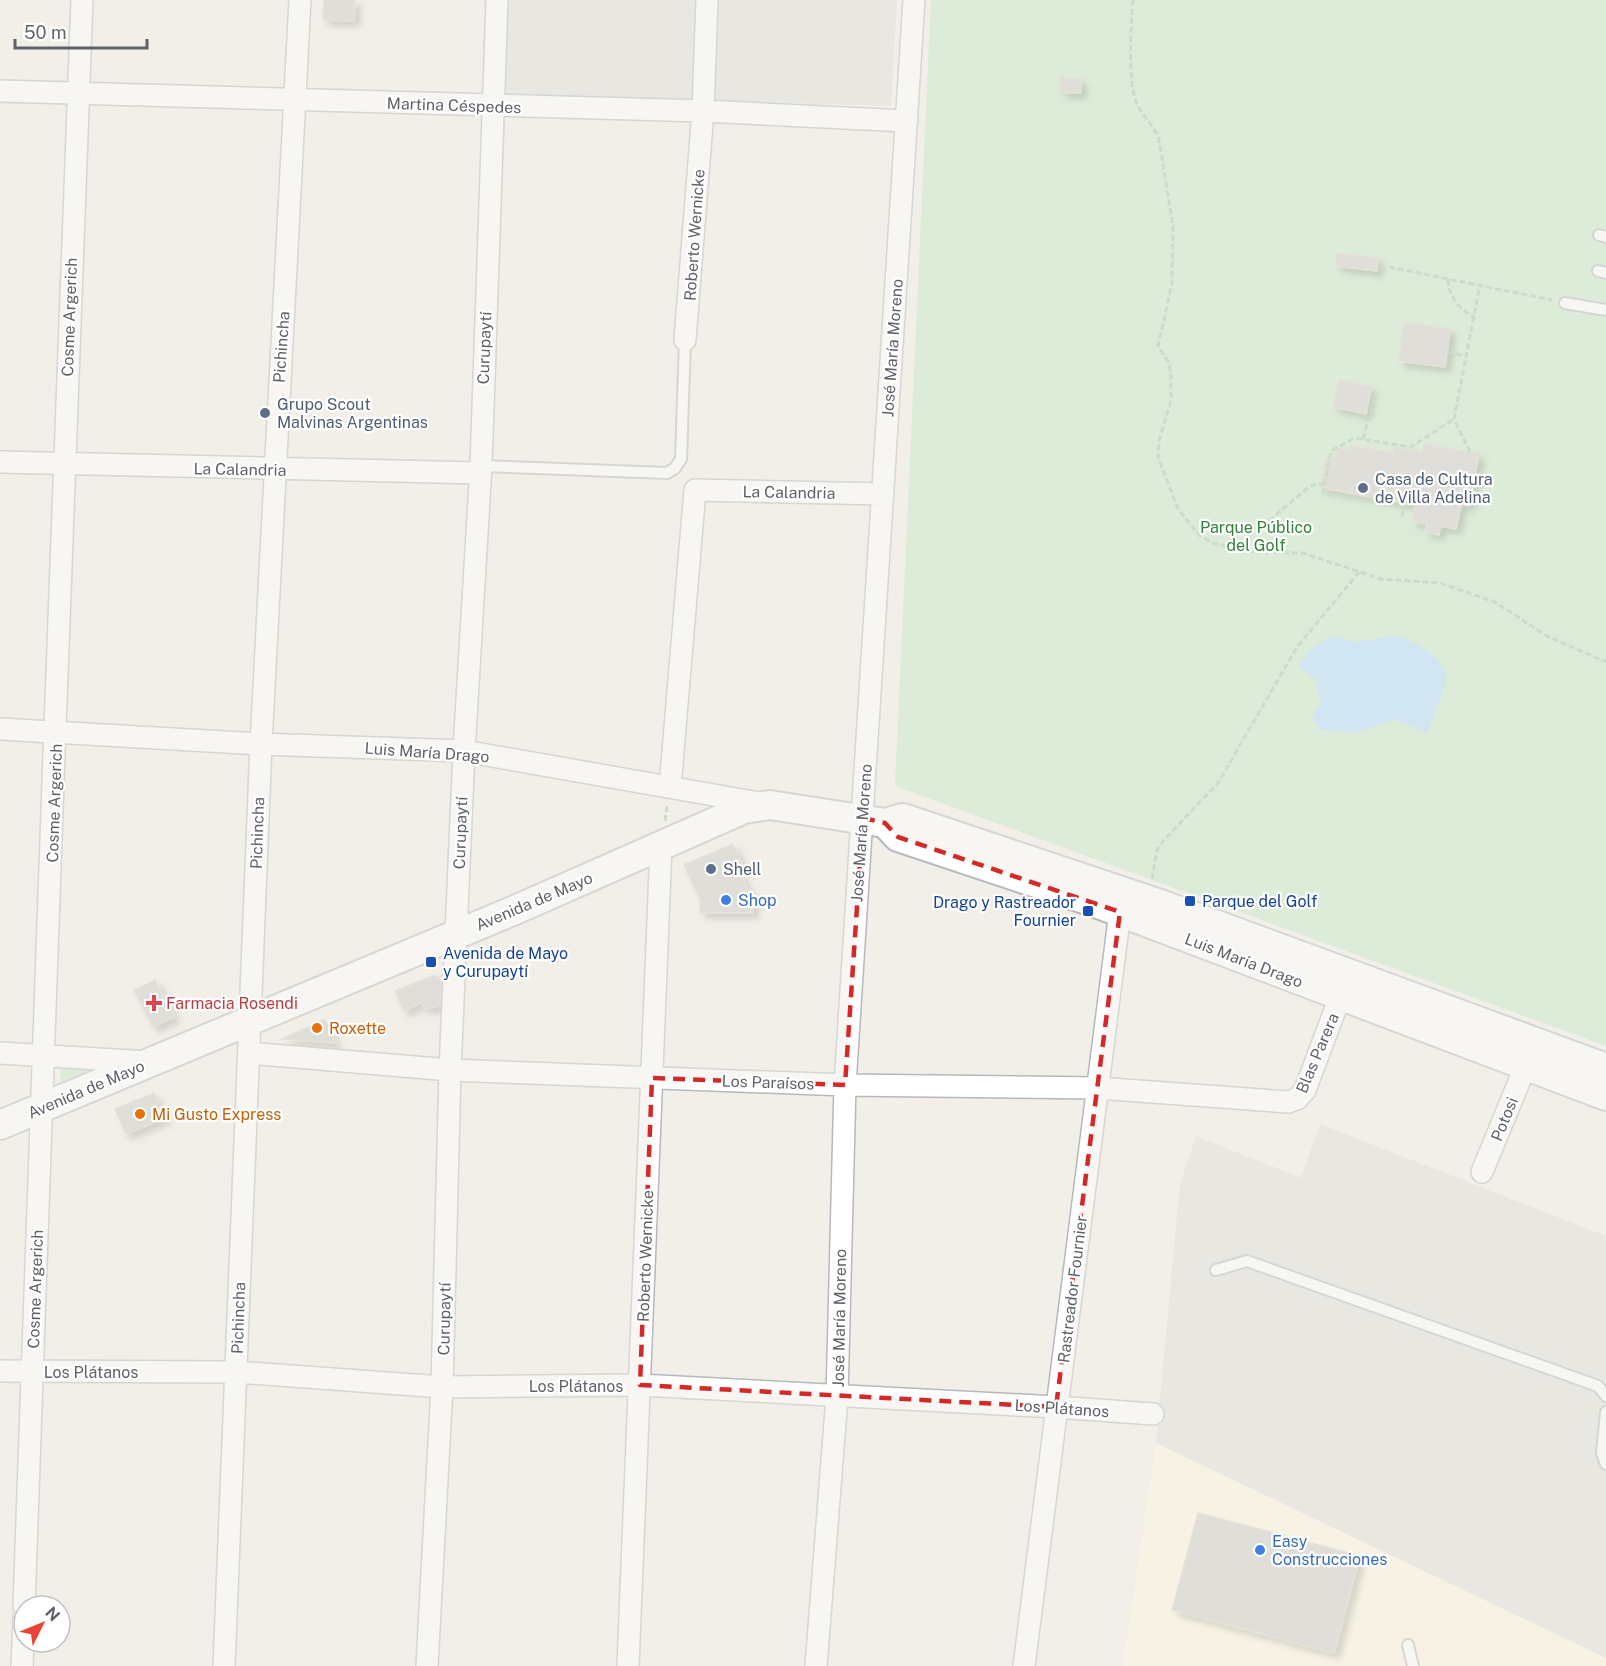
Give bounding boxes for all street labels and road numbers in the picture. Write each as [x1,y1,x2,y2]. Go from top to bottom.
street label: Martina Céspedes [386,94,522,117]
street label: Roberto Wernicke [680,169,709,302]
street label: Cosme Argerich [58,257,81,377]
street label: José María Moreno [878,278,907,418]
street label: Curupaytí [474,310,495,385]
street label: Pichincha [270,311,293,384]
street label: La Calandria [193,459,287,480]
street label: La Calandria [742,482,836,503]
street label: Luis María Drago [364,739,490,766]
street label: Cosme Argerich [43,743,66,863]
street label: José María Moreno [847,763,876,903]
street label: Curupaytí [450,795,471,870]
street label: Pichincha [247,797,268,869]
street label: Avenida de Mayo [473,868,596,935]
street label: Luis María Drago [1182,929,1306,992]
street label: Blas Parera [1292,1010,1343,1096]
street label: Avenida de Mayo [25,1056,148,1123]
street label: Los Paraísos [721,1071,815,1094]
street label: Potosi [1487,1094,1522,1144]
street label: Roberto Wernicke [634,1190,657,1322]
street label: Rastreador Fournier [1054,1214,1091,1364]
street label: Cosme Argerich [24,1229,47,1349]
street label: José María Moreno [829,1249,850,1387]
street label: Curupaytí [434,1281,455,1356]
street label: Pichincha [228,1282,249,1354]
street label: Los Plátanos [44,1363,138,1382]
street label: Los Plátanos [529,1377,623,1396]
street label: Los Plátanos [1014,1396,1110,1421]

